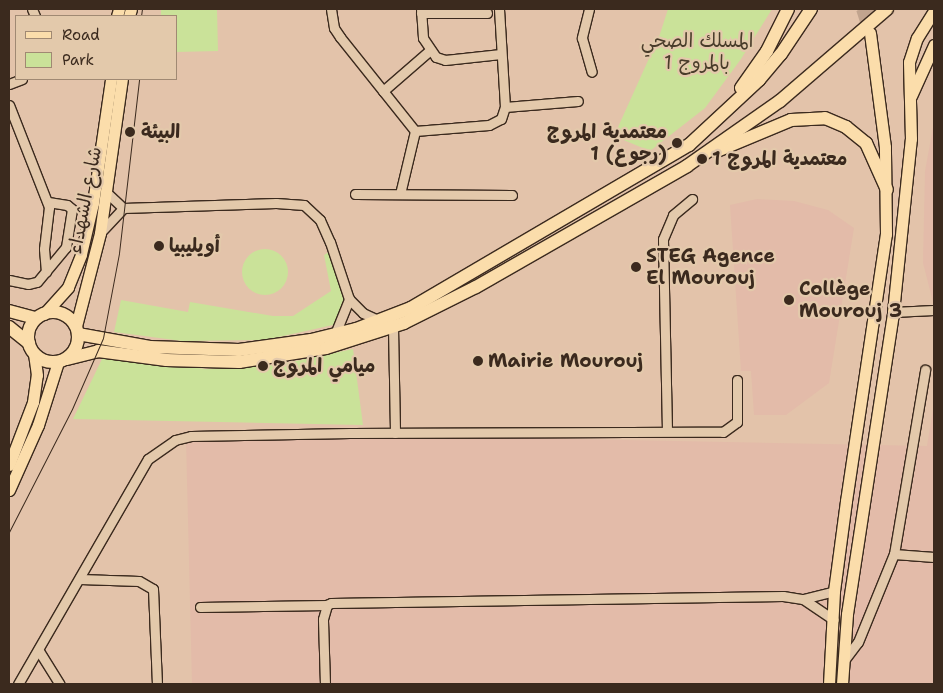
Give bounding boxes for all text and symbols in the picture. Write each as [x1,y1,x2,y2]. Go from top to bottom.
legend [15,15,178,80]
text: Road [62,25,100,45]
park label: المسلك الصحي بالمروج 1 [641,30,753,74]
text: Park [62,50,94,70]
place label: البيئة [141,121,180,143]
place label: معتمدية المروج 1 (رجوع) [547,121,667,165]
marker: البيئة [123,125,137,139]
marker: معتمدية المروج 1 (رجوع) [671,137,683,149]
street label: شارع الشهداء [63,145,107,255]
place label: معتمدية المروج 1 [712,148,847,170]
marker: معتمدية المروج 1 [696,153,708,165]
place label: أويليبيا [169,235,220,257]
marker: أويليبيا [153,240,165,252]
place label: STEG Agence El Mourouj [646,245,775,289]
marker: STEG Agence El Mourouj [630,261,642,273]
place label: Collège Mourouj 3 [799,278,902,322]
marker: Collège Mourouj 3 [783,294,795,306]
place label: Mairie Mourouj [488,350,643,372]
place label: ميامي المروج [273,355,375,377]
marker: Mairie Mourouj [472,355,484,367]
marker: ميامي المروج [257,360,269,372]

